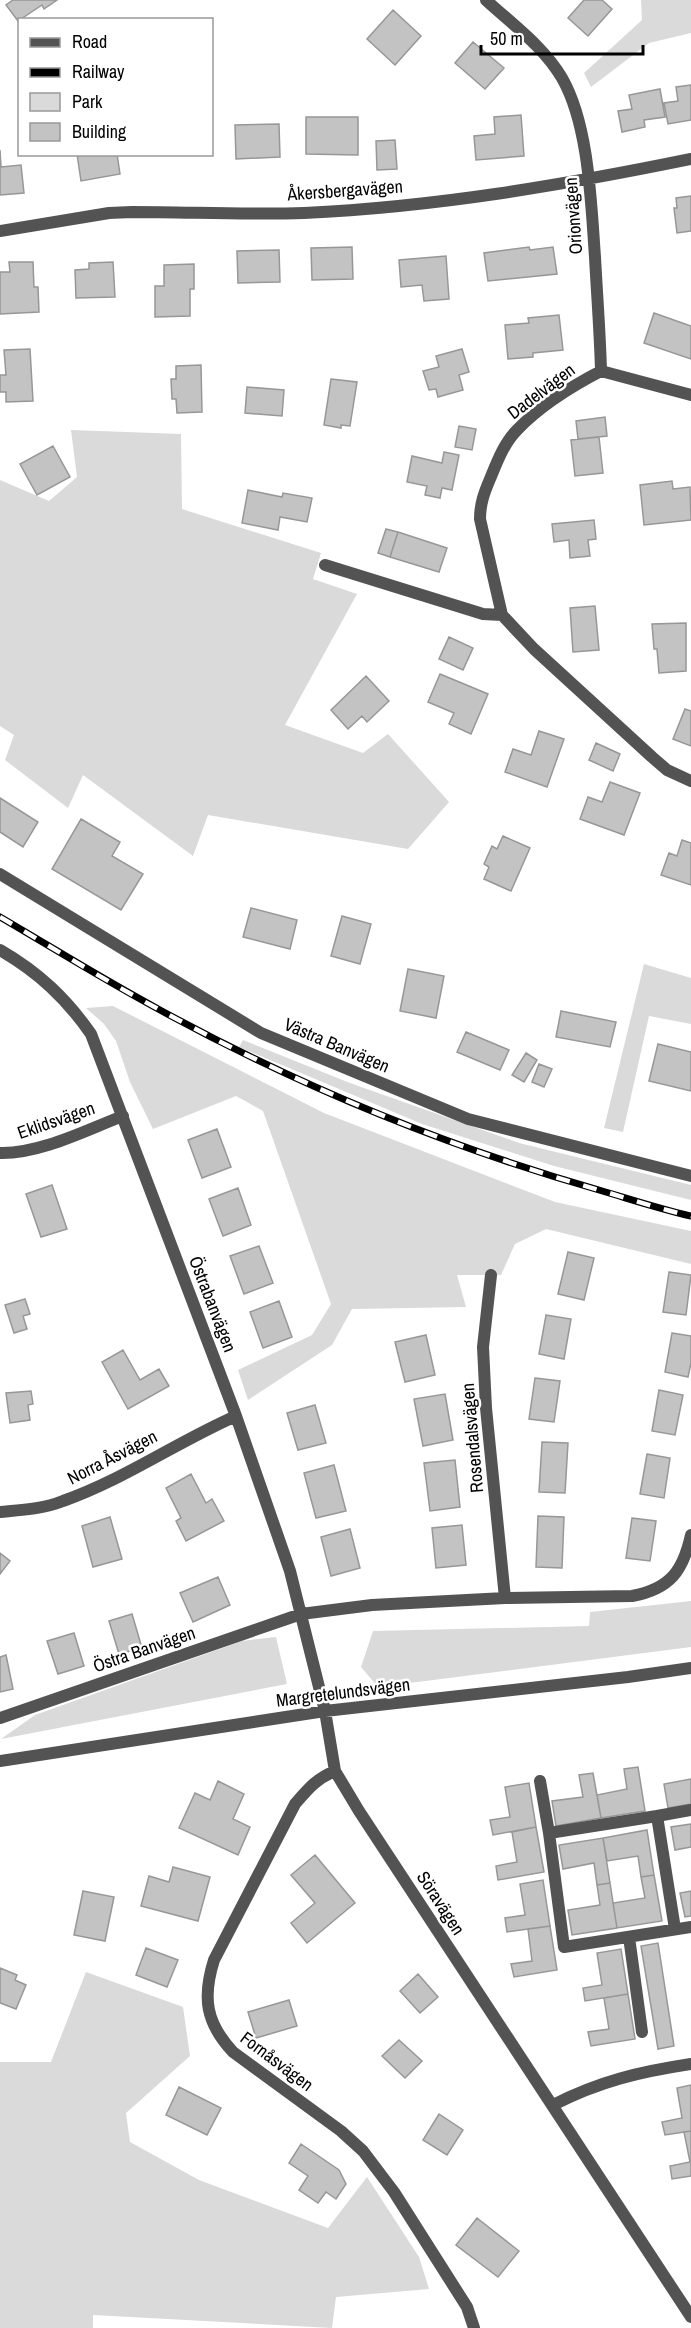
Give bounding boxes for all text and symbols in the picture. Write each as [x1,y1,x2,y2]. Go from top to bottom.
legend [18,18,213,156]
scale bar [481,18,643,56]
text: 50 m [490,26,523,51]
text: Road [72,29,107,54]
text: Railway [72,59,125,84]
text: Park [72,89,103,114]
text: Building [72,119,127,144]
street label: Åkersbergavägen [285,173,404,207]
street label: Orionvägen [558,177,588,255]
street label: Dadelvägen [502,357,580,425]
street label: Västra Banvägen [280,1012,394,1078]
street label: Eklidsvägen [14,1095,98,1145]
street label: Östrabanvägen [183,1252,243,1356]
street label: Rosendalsvägen [455,1382,489,1494]
street label: Norra Åsvägen [63,1424,161,1490]
street label: Östra Banvägen [90,1620,198,1678]
street label: Margretelundsvägen [275,1671,411,1713]
street label: Söravägen [411,1866,471,1940]
street label: Fornåsvägen [235,2025,319,2097]

